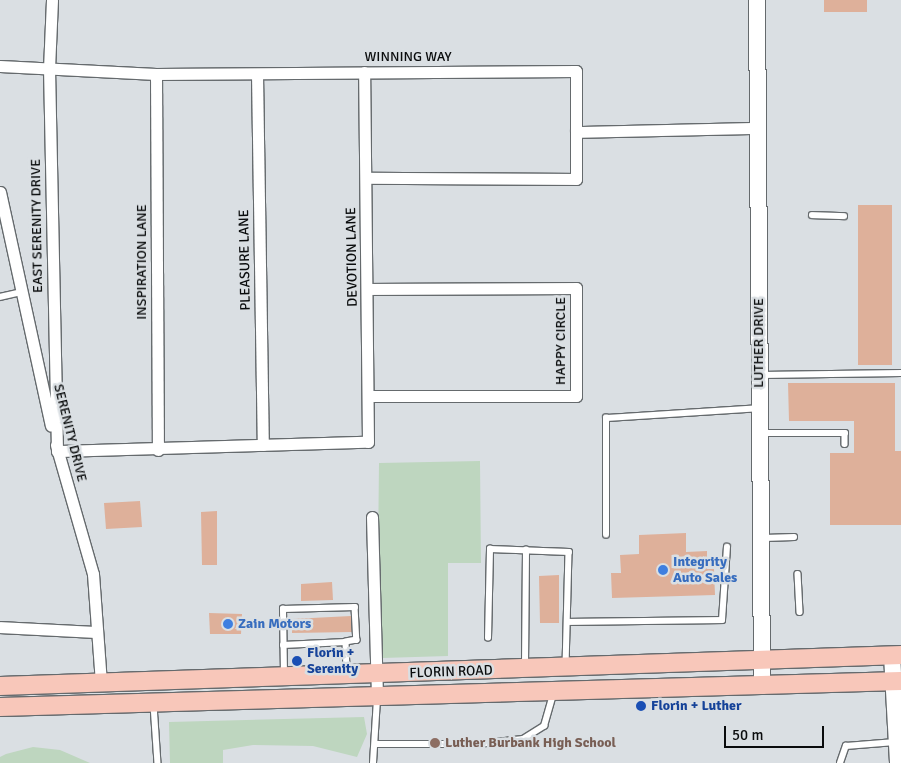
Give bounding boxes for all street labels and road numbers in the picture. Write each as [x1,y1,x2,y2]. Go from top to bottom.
street label: WINNING WAY [364,49,452,65]
street label: EAST SERENITY DRIVE [27,159,47,293]
street label: INSPIRATION LANE [134,204,150,320]
street label: DEVOTION LANE [343,207,361,307]
street label: PLEASURE LANE [236,209,254,311]
street label: HAPPY CIRCLE [553,297,569,385]
street label: LUTHER DRIVE [751,298,767,388]
street label: SERENITY DRIVE [50,382,90,484]
street label: FLORIN ROAD [409,662,493,682]

